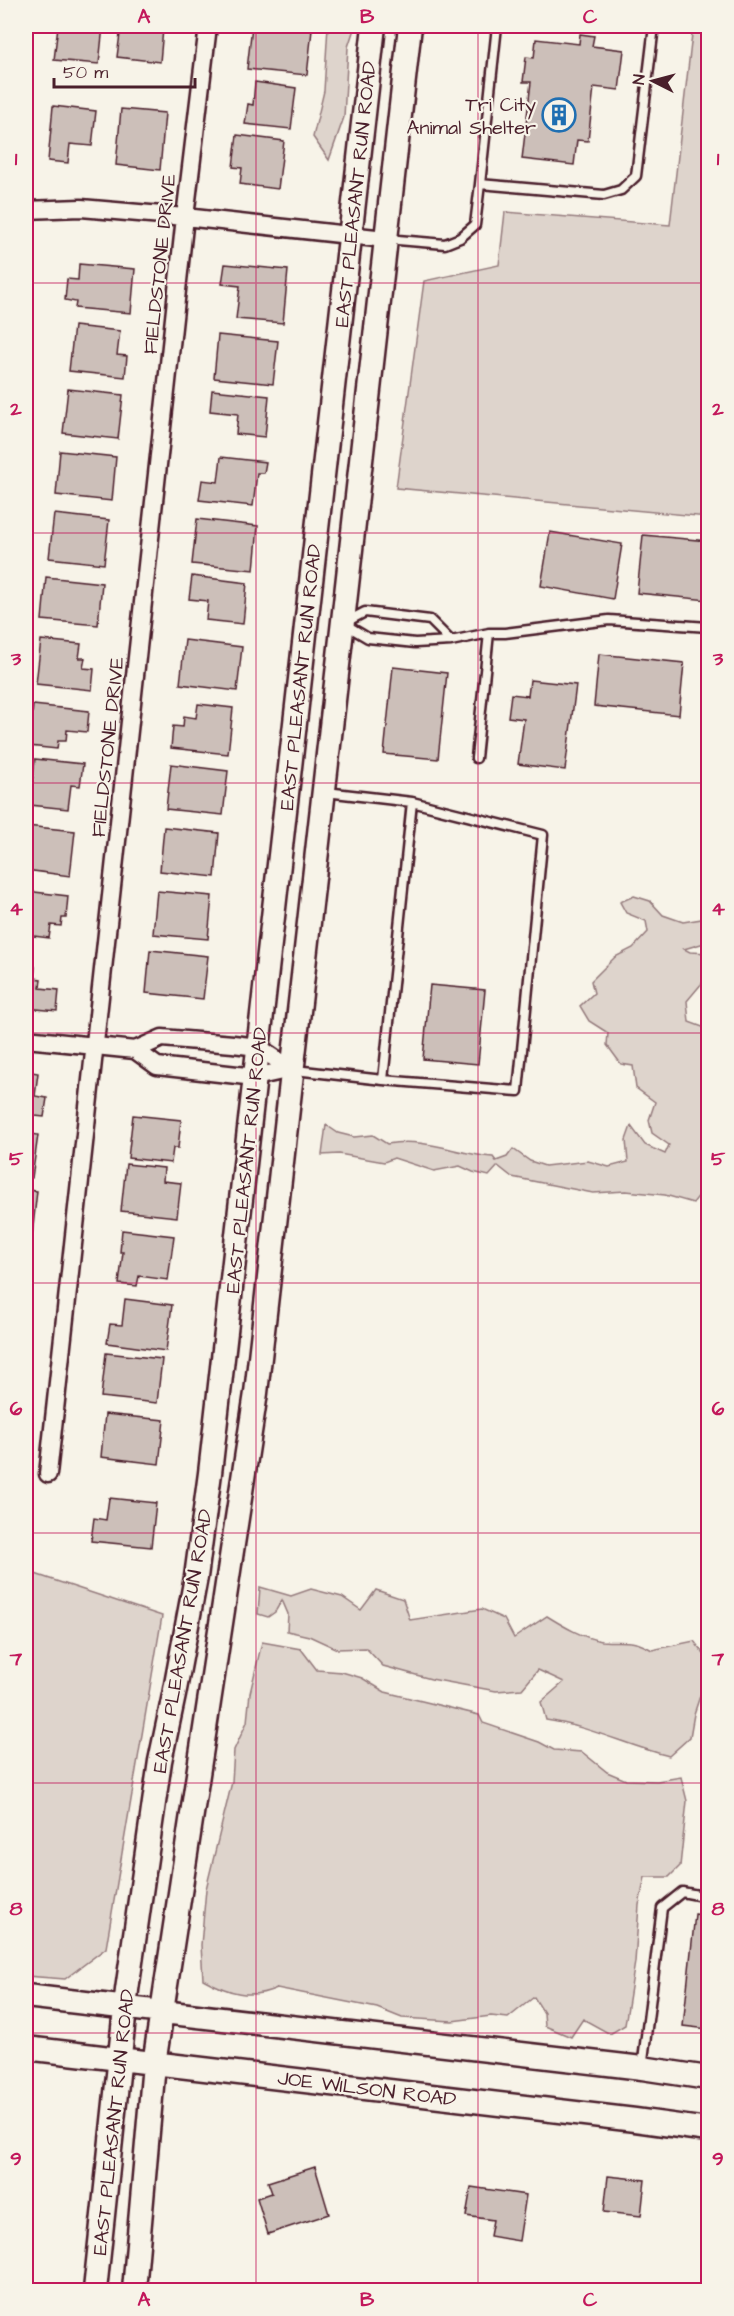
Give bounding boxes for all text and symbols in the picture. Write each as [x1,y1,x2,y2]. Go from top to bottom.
text: A [138,3,151,31]
text: B [360,3,375,31]
text: C [583,3,598,31]
scale bar [54,51,195,89]
north arrow [623,51,683,111]
text: 50 m [63,60,108,85]
street label: EAST PLEASANT RUN ROAD [328,60,384,329]
text: N [628,73,651,86]
place label: Tri City Animal Shelter [407,91,536,142]
building icon: Tri City Animal Shelter [541,97,577,133]
text: 1 [15,145,18,173]
text: 1 [717,145,720,173]
street label: FIELDSTONE DRIVE [137,172,183,356]
text: 2 [9,395,22,423]
text: 2 [711,395,724,423]
street label: EAST PLEASANT RUN ROAD [273,543,329,812]
text: 3 [10,645,22,673]
text: 3 [712,645,724,673]
street label: FIELDSTONE DRIVE [85,655,131,839]
text: 4 [9,895,23,923]
text: 4 [711,895,725,923]
street label: EAST PLEASANT RUN ROAD [219,1026,275,1295]
text: 5 [9,1145,24,1173]
text: 5 [711,1145,726,1173]
text: 6 [10,1395,23,1423]
text: 6 [712,1395,725,1423]
street label: EAST PLEASANT RUN ROAD [146,1507,220,1775]
text: 7 [9,1645,23,1673]
text: 7 [711,1645,725,1673]
text: 8 [10,1895,23,1923]
text: 8 [712,1895,725,1923]
street label: EAST PLEASANT RUN ROAD [86,1988,142,2257]
street label: JOE WILSON ROAD [276,2064,458,2114]
text: 9 [10,2145,22,2173]
text: 9 [712,2145,724,2173]
text: A [138,2286,151,2314]
text: B [360,2286,375,2314]
text: C [583,2286,598,2314]

